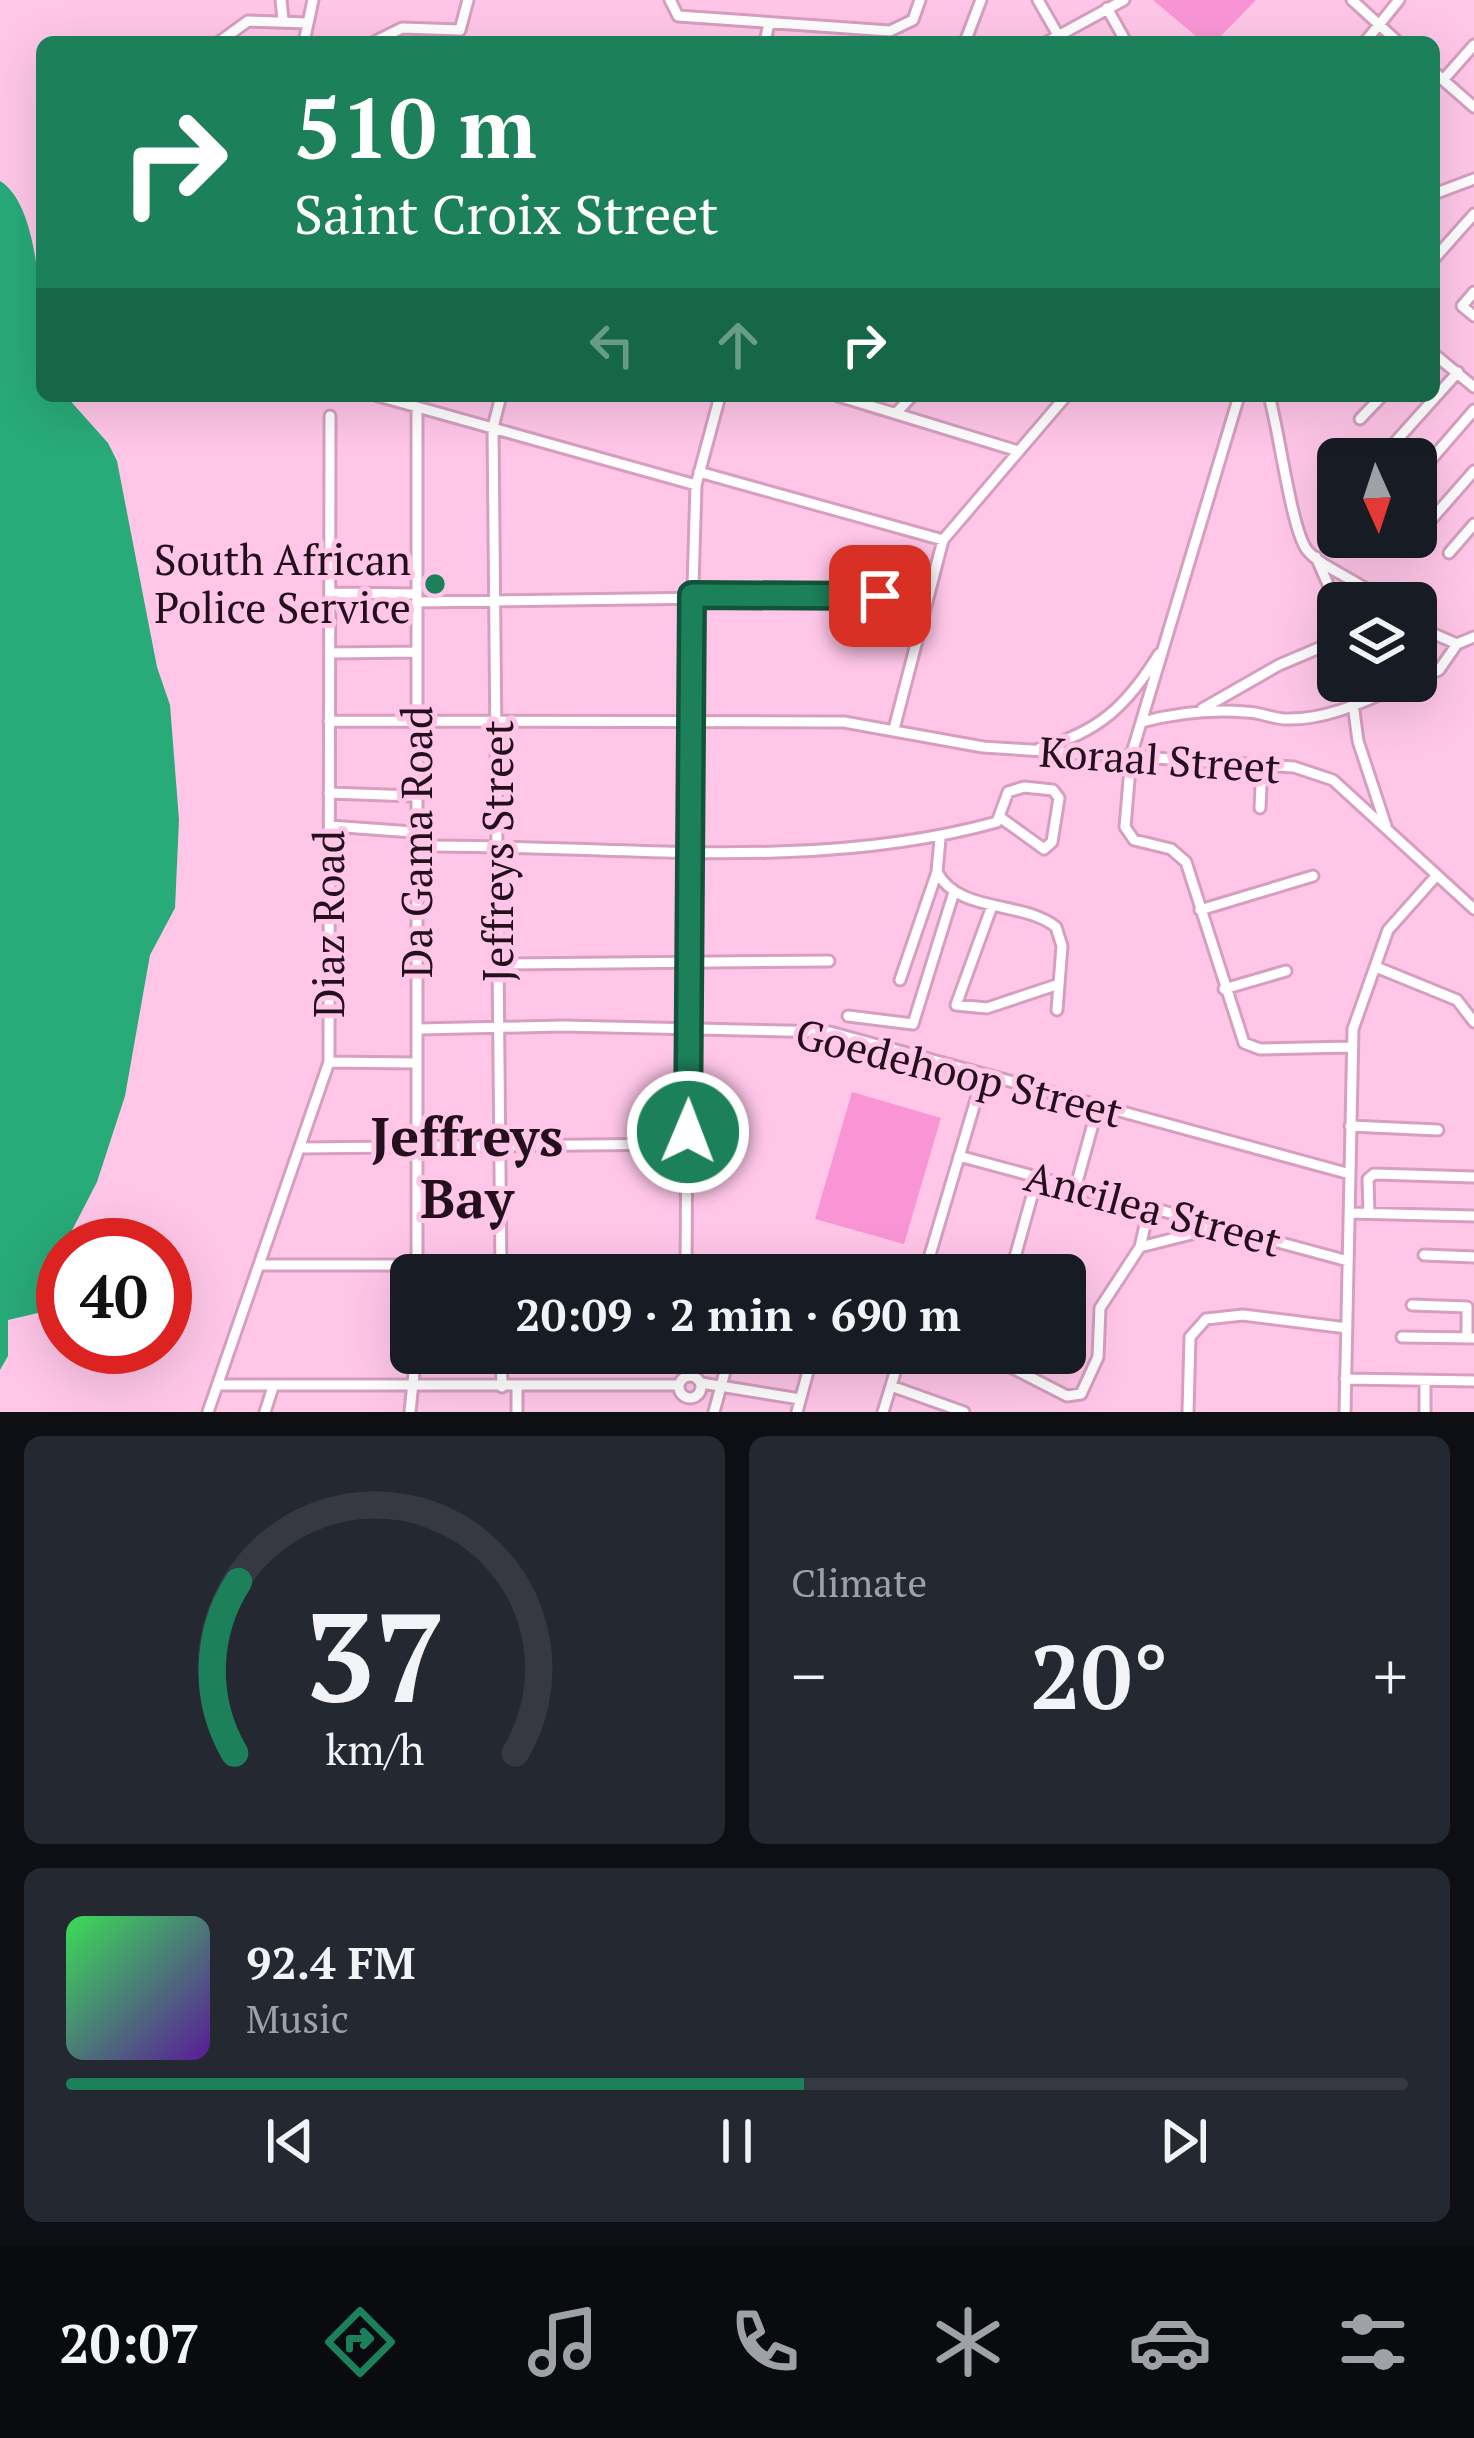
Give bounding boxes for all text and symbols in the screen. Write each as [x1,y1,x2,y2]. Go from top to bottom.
text: 510 m [294,71,537,182]
icon: right [96,84,252,240]
text: Saint Croix Street [294,178,719,249]
icon: left [579,312,645,378]
icon: ahead [705,312,771,378]
icon: right [831,312,897,378]
north arrow [1317,438,1437,558]
map controls [1317,438,1437,702]
place label: South African Police Service [154,531,411,635]
pin [829,545,931,647]
icon: arrive [847,563,913,629]
marker: South African Police Service [422,571,448,597]
button: layers [1317,582,1437,702]
street label: Da Gama Road [388,706,444,978]
street label: Jeffreys Street [469,719,525,982]
street label: Koraal Street [1038,723,1283,795]
street label: Diaz Road [300,830,356,1018]
street label: Goedehoop Street [790,1004,1129,1140]
position arrow [625,1069,751,1195]
district label: Jeffreys Bay [371,1100,563,1233]
street label: Ancilea Street [1019,1147,1288,1269]
speed limit sign: 40 [36,1218,192,1374]
text: 20:09 · 2 min · 690 m [515,1284,961,1344]
text: Climate [791,1556,927,1608]
text: 37 [304,1572,445,1738]
text: 20° [1030,1615,1169,1735]
text: − [791,1631,826,1719]
text: + [1373,1631,1408,1719]
text: km/h [325,1720,424,1777]
text: 92.4 FM [246,1932,415,1992]
text: Music [246,1992,349,2044]
icon: previous [257,2108,323,2174]
icon: pause [704,2108,770,2174]
icon: next [1151,2108,1217,2174]
icon: directions [318,2300,402,2384]
icon: music [521,2300,605,2384]
icon: phone [723,2300,807,2384]
icon: climate [926,2300,1010,2384]
icon: car [1128,2300,1212,2384]
icon: filters [1331,2300,1415,2384]
text: 20:07 [59,2307,200,2378]

